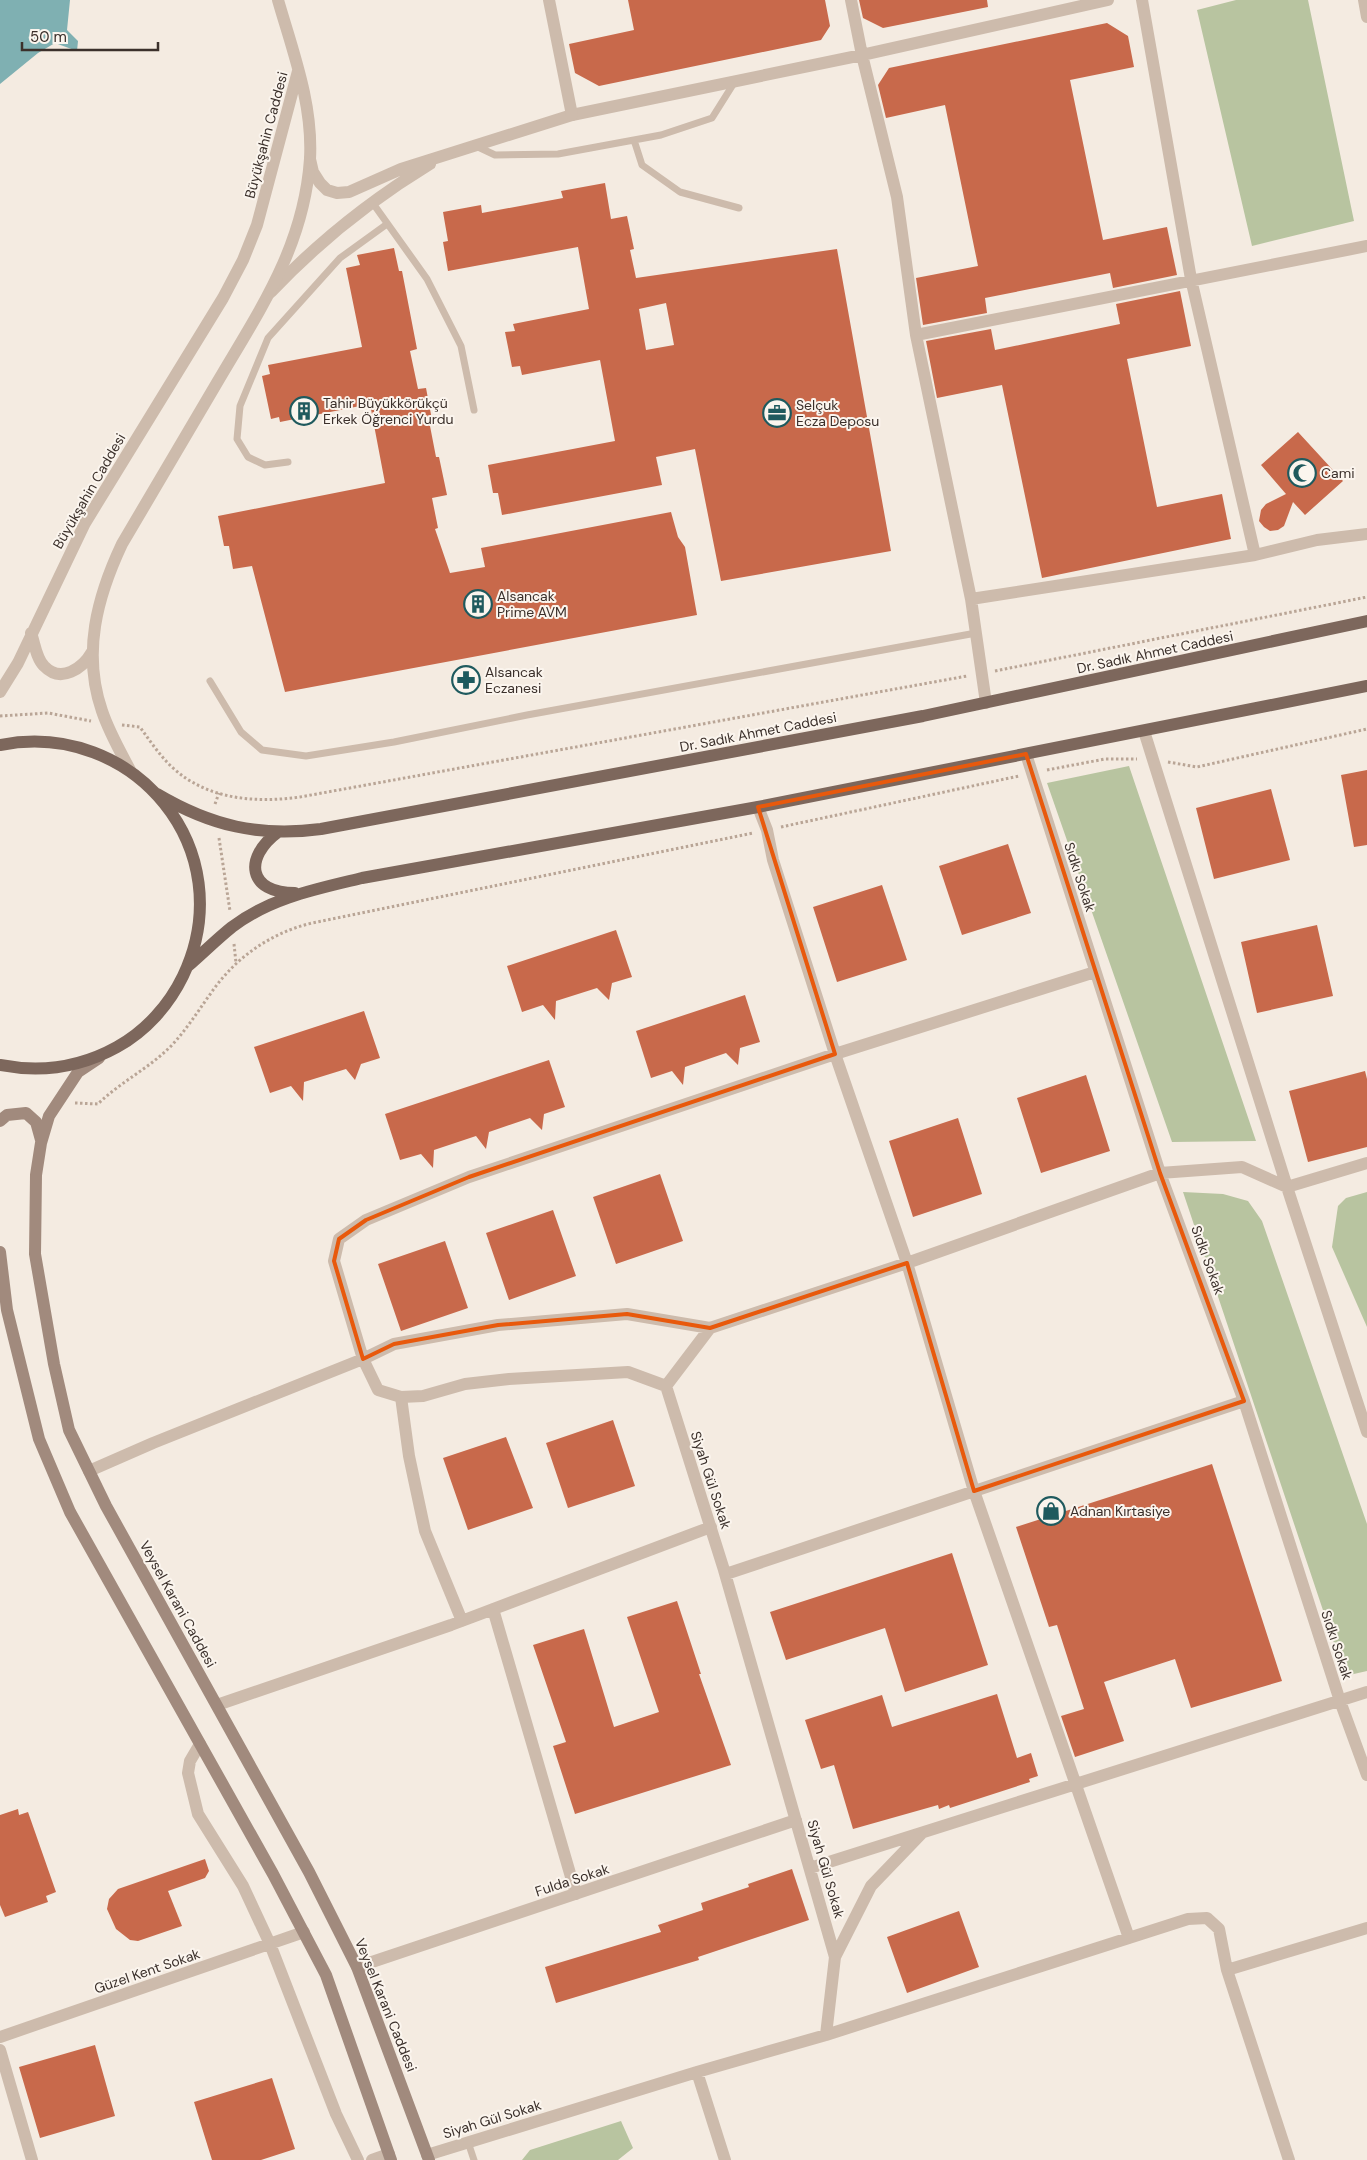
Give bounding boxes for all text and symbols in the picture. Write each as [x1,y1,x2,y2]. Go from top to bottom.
scale bar [22,20,159,52]
text: 50 m [30,27,67,47]
street label: Büyükşahin Caddesi [240,70,292,200]
place label: Tahir Büyükkörükçü Erkek Öğrenci Yurdu [323,394,454,428]
building icon: Tahir Büyükkörükçü Erkek Öğrenci Yurdu [289,396,319,426]
place label: Selçuk Ecza Deposu [796,396,879,430]
office icon: Selçuk Ecza Deposu [762,398,792,428]
street label: Büyükşahin Caddesi [49,430,129,552]
mosque icon: Cami [1287,458,1317,488]
place label: Cami [1321,464,1355,482]
place label: Alsancak Prime AVM [497,587,567,621]
building icon: Alsancak Prime AVM [463,589,493,619]
street label: Dr. Sadık Ahmet Caddesi [1075,627,1235,677]
place label: Alsancak Eczanesi [485,663,543,697]
pharmacy icon: Alsancak Eczanesi [451,665,481,695]
street label: Dr. Sadık Ahmet Caddesi [678,708,838,756]
street label: Sıdkı Sokak [1060,840,1100,914]
street label: Sıdkı Sokak [1187,1223,1229,1297]
street label: Siyah Gül Sokak [687,1429,735,1531]
shop icon: Adnan Kırtasiye [1036,1496,1066,1526]
place label: Adnan Kırtasiye [1070,1502,1170,1520]
street label: Veysel Karani Caddesi [136,1537,220,1671]
street label: Sıdkı Sokak [1317,1608,1357,1682]
street label: Siyah Gül Sokak [803,1818,849,1920]
street label: Fulda Sokak [533,1860,611,1900]
street label: Veysel Karani Caddesi [351,1936,421,2074]
street label: Güzel Kent Sokak [92,1944,202,1998]
street label: Siyah Gül Sokak [441,2096,543,2142]

